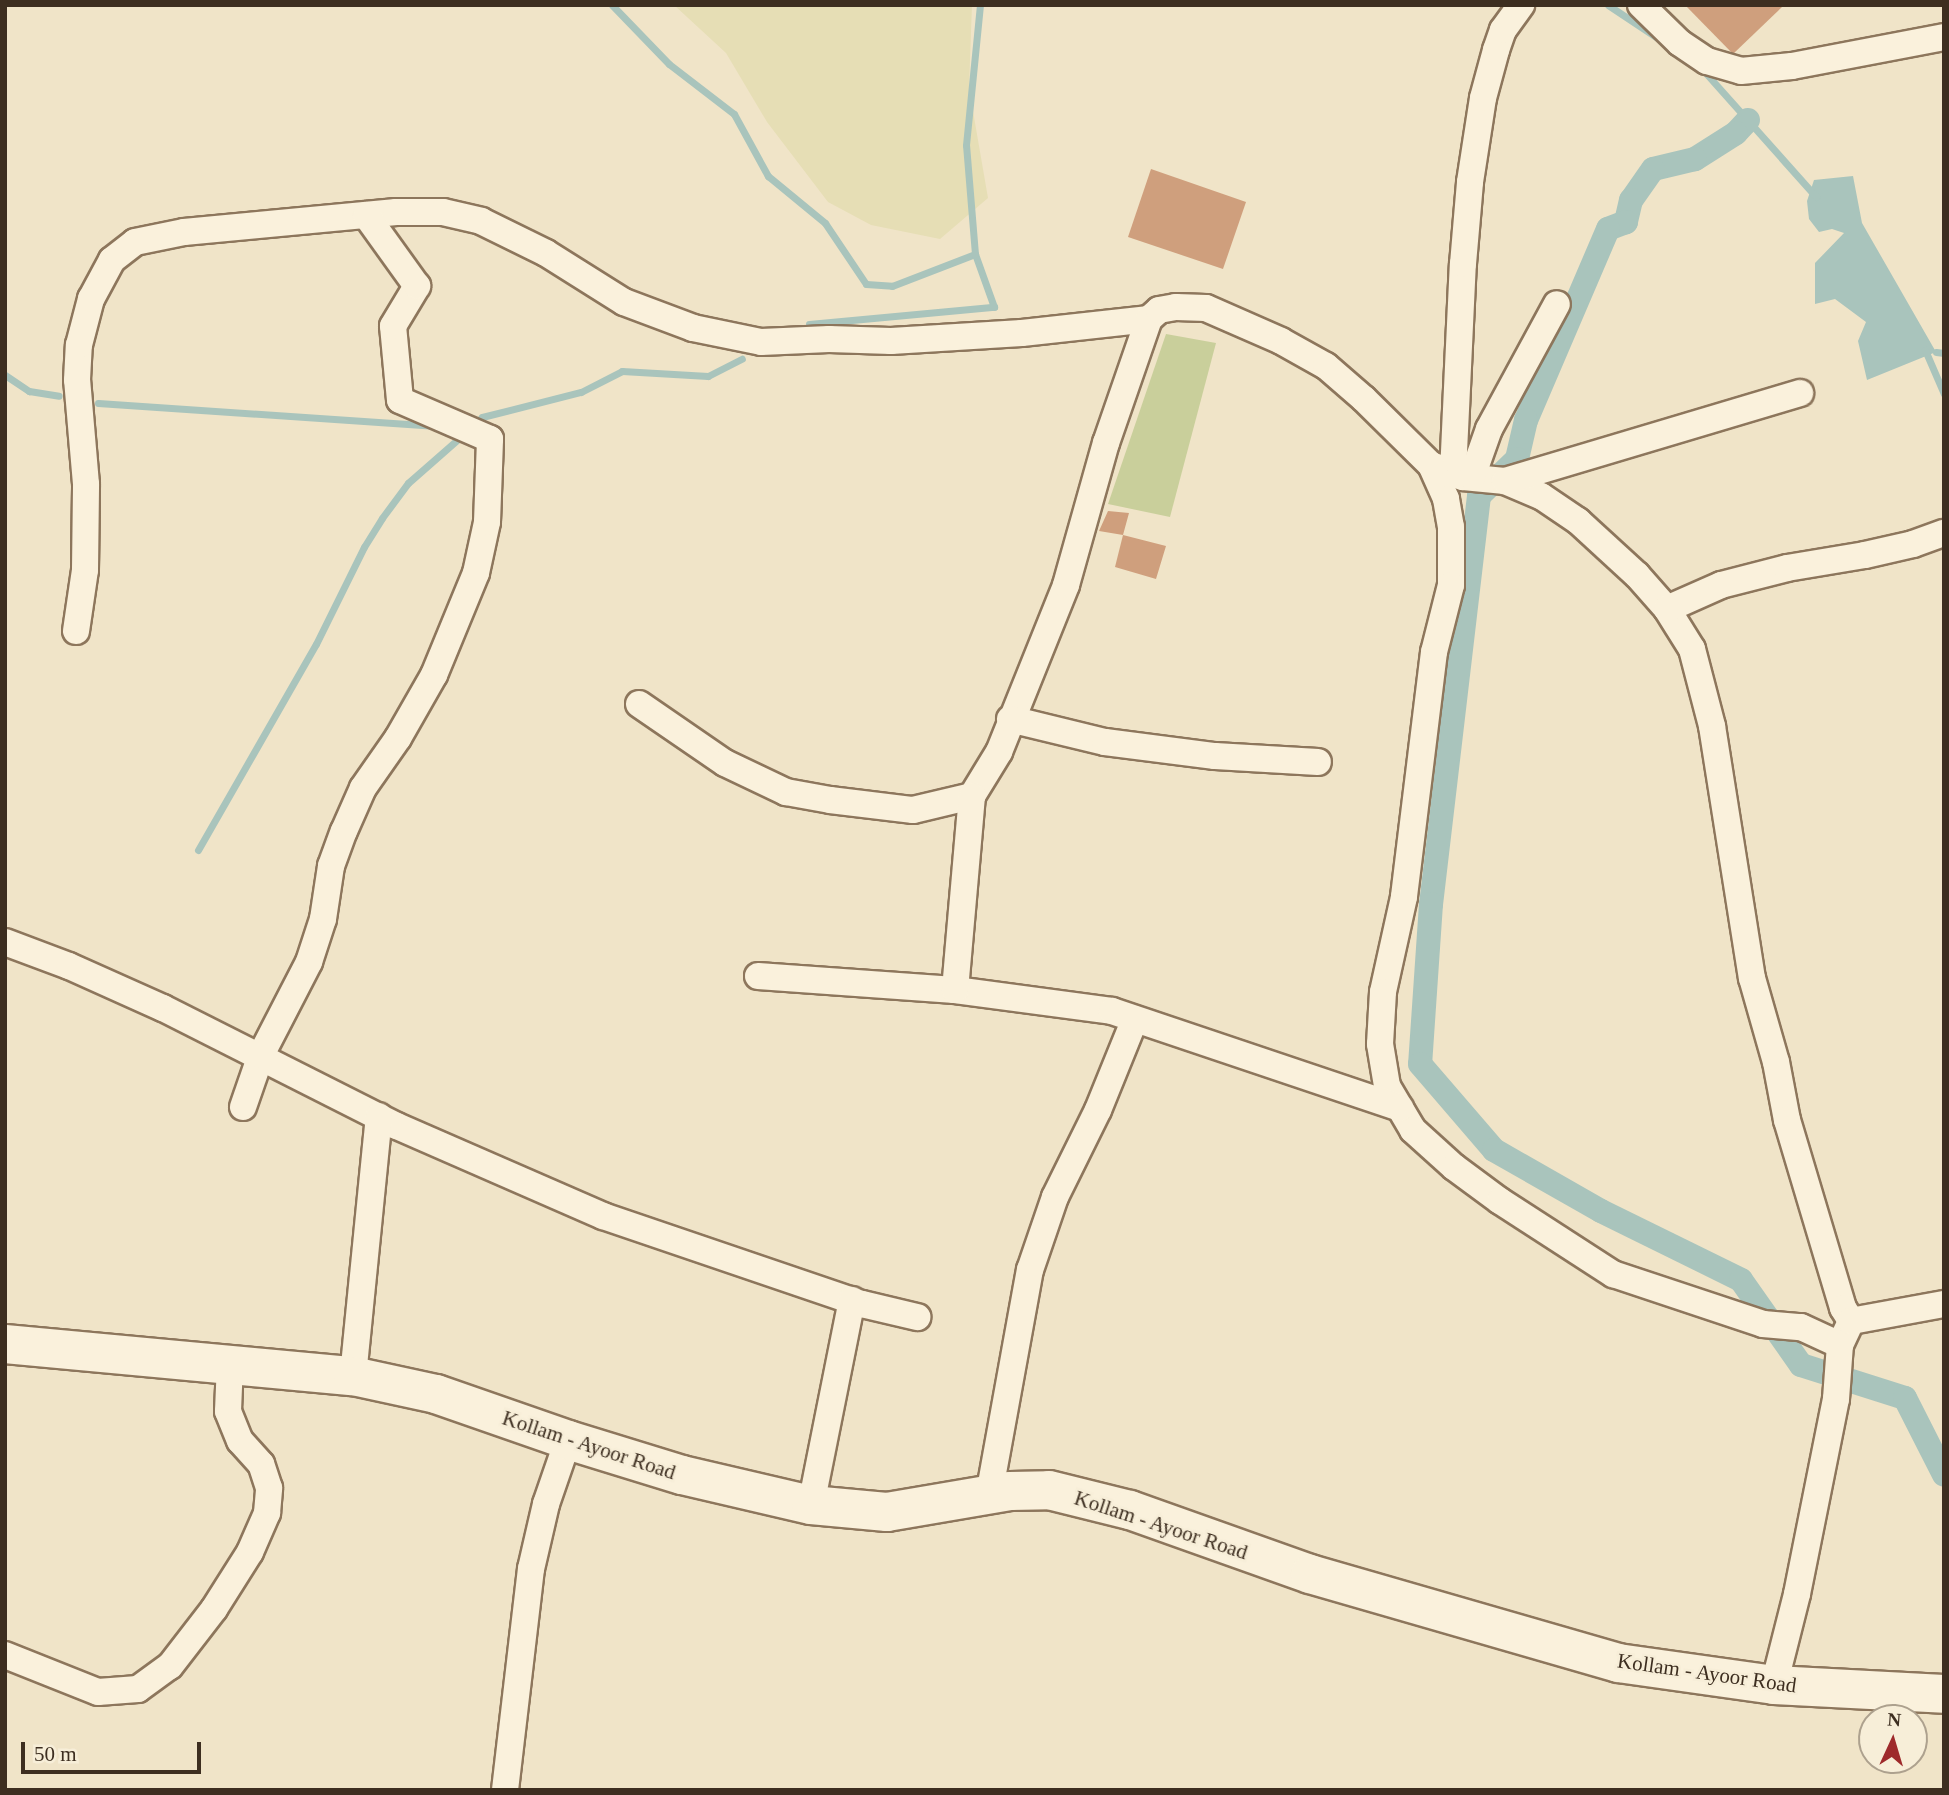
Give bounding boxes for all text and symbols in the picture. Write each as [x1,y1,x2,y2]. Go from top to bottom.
street label: Kollam - Ayoor Road [499,1405,679,1485]
street label: Kollam - Ayoor Road [1071,1485,1251,1565]
street label: Kollam - Ayoor Road [1615,1648,1799,1698]
north arrow [1858,1704,1928,1774]
text: N [1887,1709,1902,1731]
scale bar [24,1728,205,1772]
text: 50 m [34,1742,77,1766]

